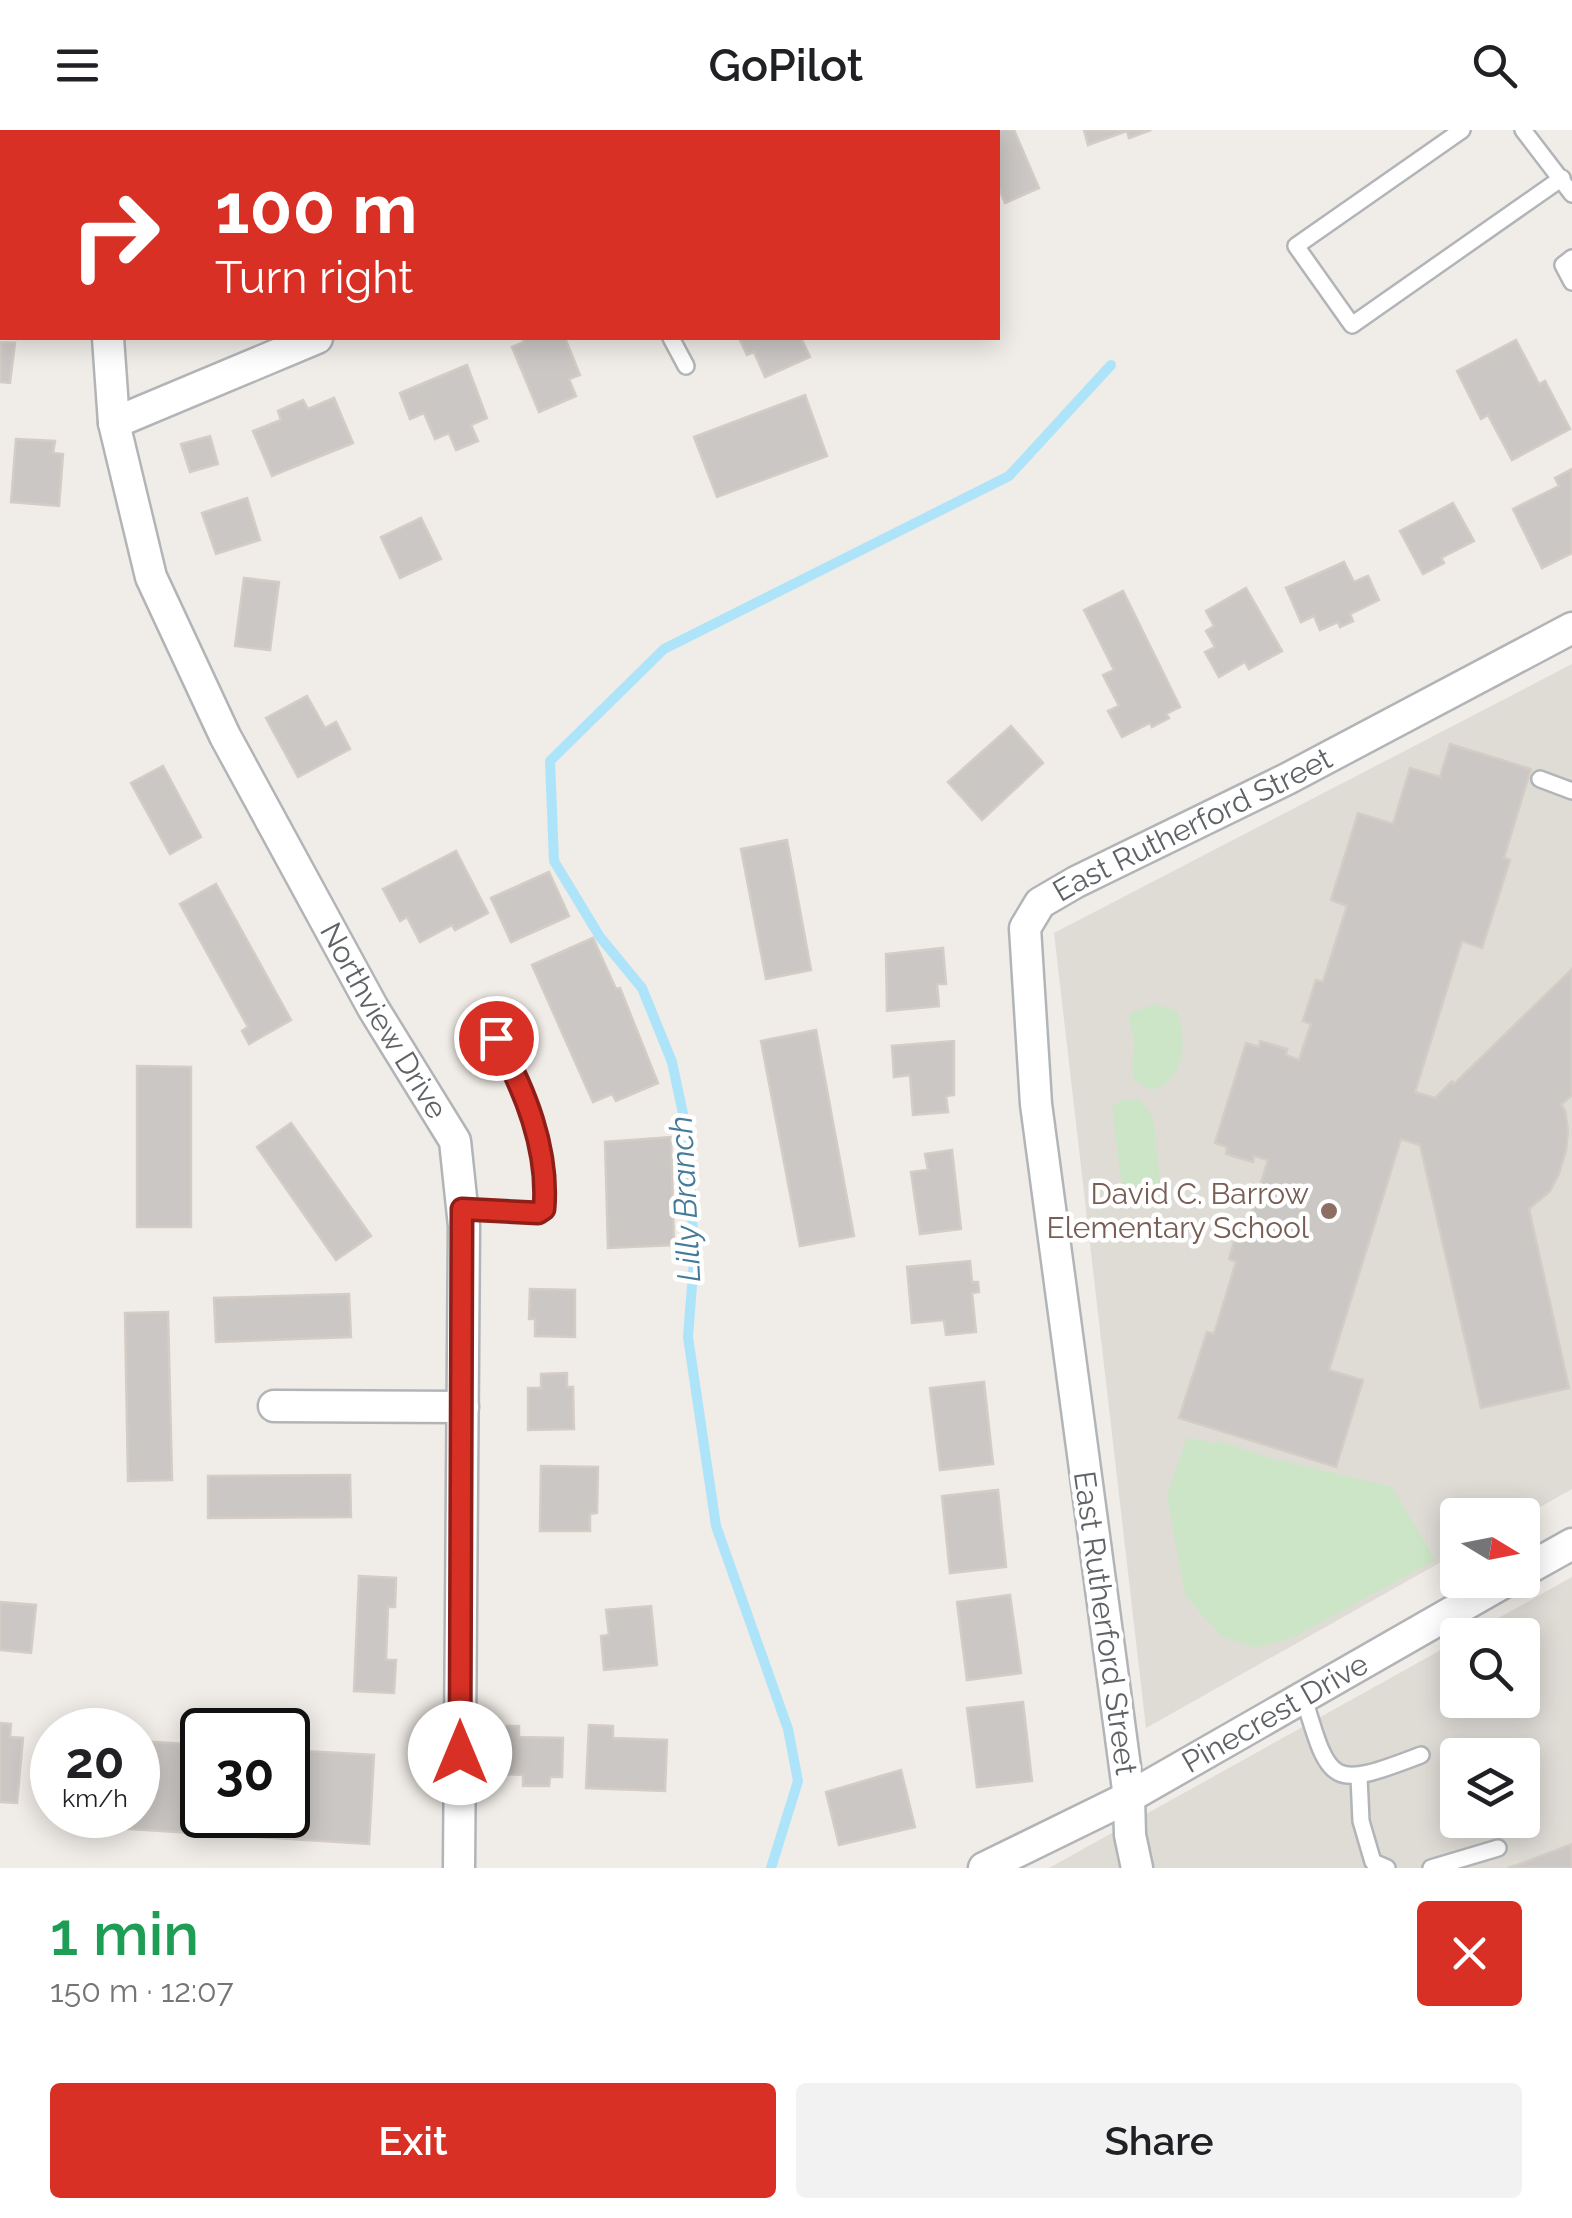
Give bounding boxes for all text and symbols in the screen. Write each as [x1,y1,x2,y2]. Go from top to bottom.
icon: menu [50,38,105,93]
icon: search [1467,38,1522,93]
text: GoPilot [709,39,863,92]
text: 100 m [215,167,418,249]
icon: right [50,170,180,300]
text: Turn right [215,251,413,304]
street label: East Rutherford Street [1047,740,1338,909]
street label: Northview Drive [313,917,455,1125]
pin [454,996,539,1081]
icon: arrive [469,1011,524,1066]
water label: Lilly Branch [662,1115,707,1283]
place label: David C. Barrow Elementary School [1046,1176,1310,1245]
marker: David C. Barrow Elementary School [1318,1200,1340,1222]
street label: East Rutherford Street [1067,1469,1144,1777]
north arrow [1440,1498,1540,1598]
map controls [1440,1498,1540,1838]
button: search [1440,1618,1540,1718]
street label: Pinecrest Drive [1176,1646,1374,1780]
position arrow [408,1701,512,1805]
speed limit sign: 30 [180,1708,310,1838]
text: 20 [66,1731,124,1790]
button: layers [1440,1738,1540,1838]
text: km/h [62,1783,128,1813]
text: 1 min [50,1899,199,1969]
button: close [1417,1901,1522,2006]
text: 150 m · 12:07 [50,1972,234,2009]
button: Exit [50,2083,776,2198]
button: Share [796,2083,1522,2198]

